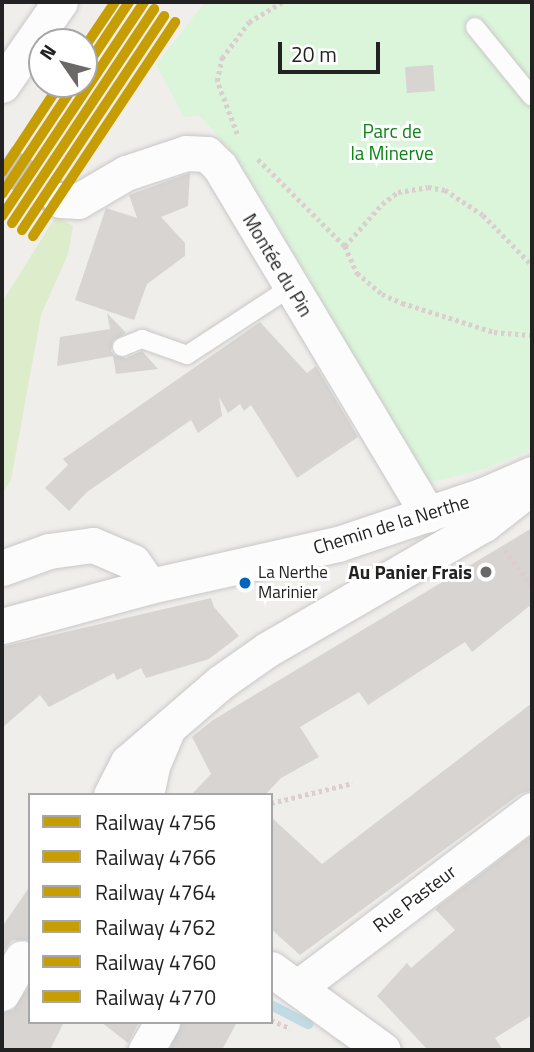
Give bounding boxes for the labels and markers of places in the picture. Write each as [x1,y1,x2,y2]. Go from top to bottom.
place label: Au Panier Frais [348,561,472,583]
place label: La Nerthe Marinier [258,563,328,603]
marker: Au Panier Frais [478,564,494,580]
marker: La Nerthe Marinier [238,576,252,590]

